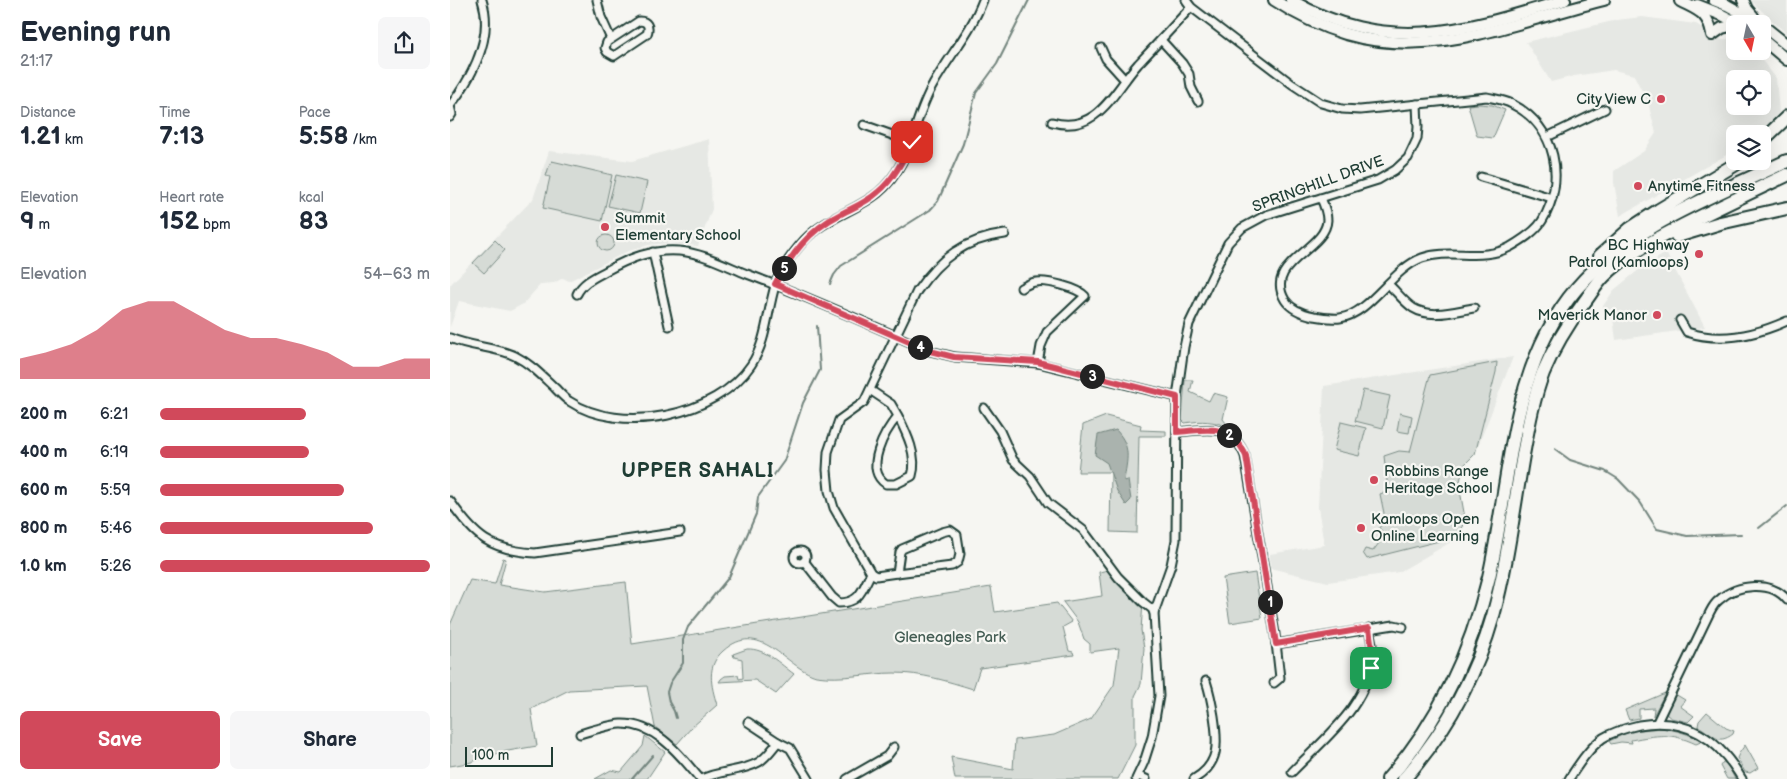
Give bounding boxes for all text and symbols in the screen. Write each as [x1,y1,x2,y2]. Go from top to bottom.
north arrow [1726,15,1771,60]
map controls [1726,15,1771,170]
text: Evening run [20,16,171,49]
button: share [378,17,430,69]
text: 21:17 [20,52,53,71]
button: locate [1726,70,1771,115]
place label: City View C [1576,90,1651,109]
marker: City View C [1655,93,1667,105]
text: Distance [20,104,76,121]
text: Time [159,104,190,121]
text: Pace [299,104,331,121]
text: 1.21 [20,121,61,152]
text: 7:13 [159,121,204,152]
text: 5:58 [299,121,349,152]
pin [891,121,933,163]
button: layers [1726,125,1771,170]
icon: check [898,128,926,156]
text: km [61,131,83,148]
text: /km [349,131,377,148]
street label: SPRINGHILL DRIVE [1250,151,1387,217]
place label: Anytime Fitness [1648,177,1756,196]
marker: Anytime Fitness [1632,180,1644,192]
text: Elevation [20,189,78,206]
text: Heart rate [159,189,224,206]
text: kcal [299,189,324,206]
text: 9 [20,206,35,237]
text: 152 [159,206,199,237]
text: 83 [299,206,328,237]
place label: Summit Elementary School [615,209,741,245]
text: m [35,216,50,233]
text: bpm [199,216,231,233]
marker: Summit Elementary School [599,221,611,233]
place label: BC Highway Patrol (Kamloops) [1568,236,1689,272]
marker: BC Highway Patrol (Kamloops) [1693,248,1705,260]
pin: 5 [772,256,796,280]
text: 5 [780,260,789,277]
text: Elevation [20,265,87,284]
text: 54–63 m [363,265,430,284]
place label: Maverick Manor [1537,306,1648,325]
marker: Maverick Manor [1651,309,1663,321]
pin: 4 [908,334,932,360]
text: 4 [916,339,925,356]
pin: 3 [1080,364,1104,388]
text: 3 [1088,368,1097,385]
text: 200 m [20,405,67,424]
text: 6:21 [100,405,128,424]
pin: 2 [1216,422,1242,448]
text: 2 [1225,427,1234,444]
text: 400 m [20,443,67,462]
text: 6:19 [100,443,128,462]
district label: UPPER SAHALI [621,459,775,483]
place label: Robbins Range Heritage School [1384,462,1493,498]
marker: Robbins Range Heritage School [1368,474,1380,486]
text: 600 m [20,481,68,500]
text: 5:59 [100,481,131,500]
place label: Kamloops Open Online Learning [1371,510,1479,546]
text: 800 m [20,519,68,538]
text: 5:46 [100,519,132,538]
marker: Kamloops Open Online Learning [1355,522,1367,534]
text: 1.0 km [20,557,67,576]
text: 5:26 [100,557,132,576]
pin: 1 [1258,590,1282,614]
text: 1 [1268,594,1273,611]
park label: Gleneagles Park [894,628,1006,647]
pin [1350,647,1392,689]
icon: arrive [1357,654,1385,682]
button: Save [20,711,220,769]
button: Share [230,711,430,769]
scale bar [465,744,552,767]
text: 100 m [472,747,509,764]

